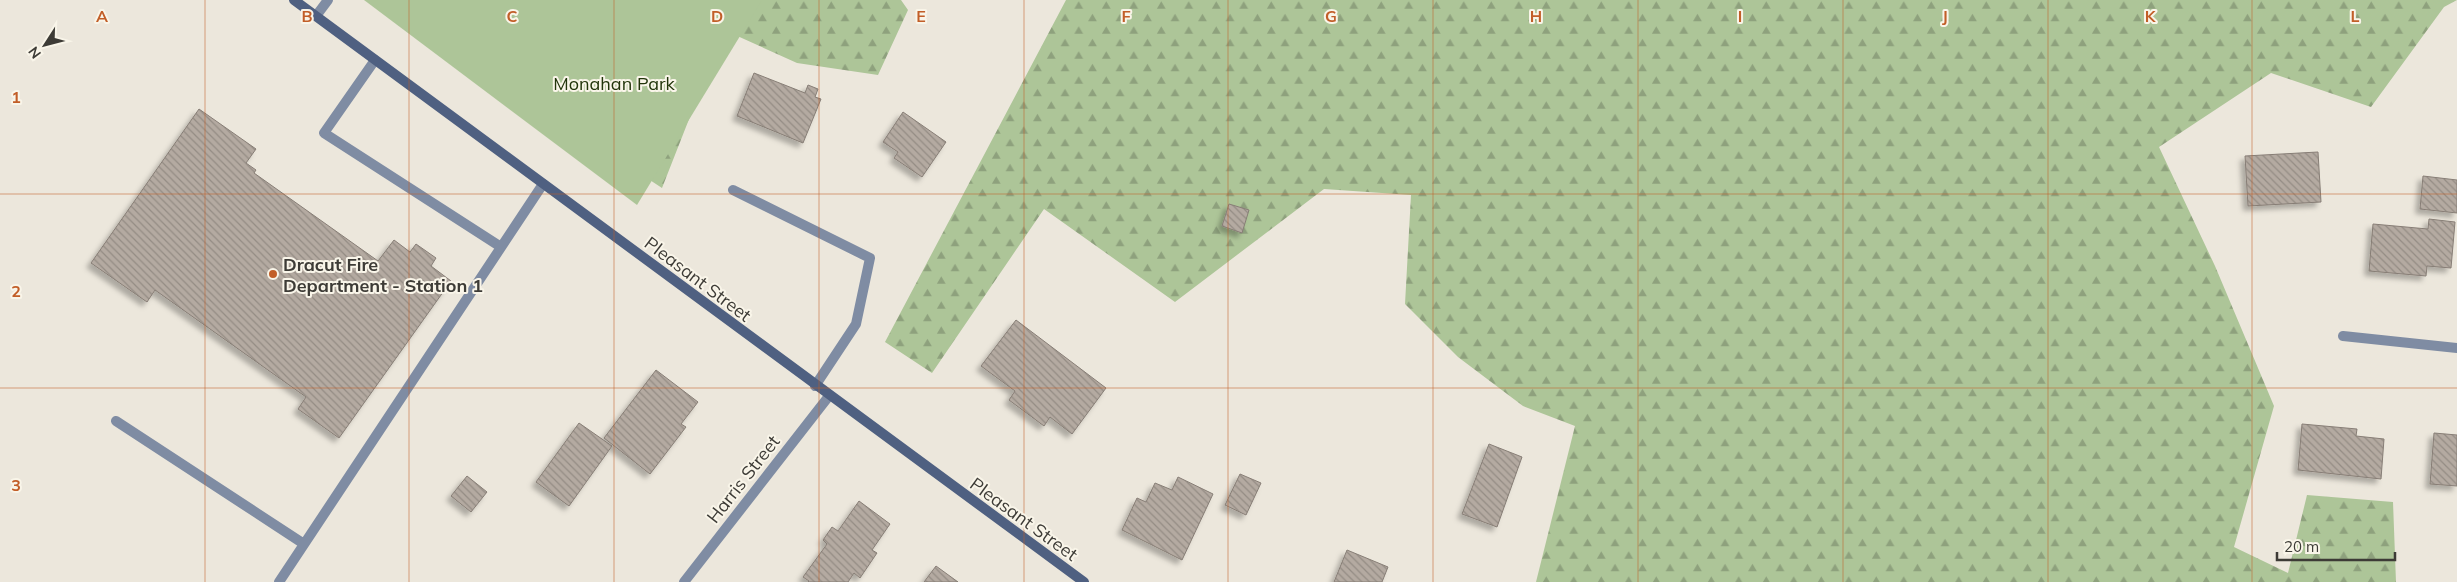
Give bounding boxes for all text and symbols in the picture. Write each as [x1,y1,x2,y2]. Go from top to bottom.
text: A [96,6,108,26]
text: B [301,6,313,26]
text: C [507,6,518,26]
text: D [711,6,723,26]
text: E [916,6,926,26]
text: F [1121,6,1131,26]
text: G [1325,6,1337,26]
text: H [1530,6,1542,26]
text: I [1738,6,1742,26]
text: J [1942,6,1948,26]
text: K [2145,6,2157,26]
text: L [2351,6,2360,26]
north arrow [20,20,70,70]
text: N [24,43,45,62]
park label: Monahan Park [553,72,676,95]
text: 1 [11,87,21,107]
street label: Pleasant Street [640,231,756,327]
place label: Dracut Fire Department - Station 1 [283,253,483,297]
marker: Dracut Fire Department - Station 1 [267,268,279,280]
text: 2 [11,281,21,301]
street label: Harris Street [702,430,784,528]
street label: Pleasant Street [966,472,1082,566]
text: 3 [11,475,21,495]
scale bar [2277,530,2394,562]
text: 20 m [2284,537,2319,556]

